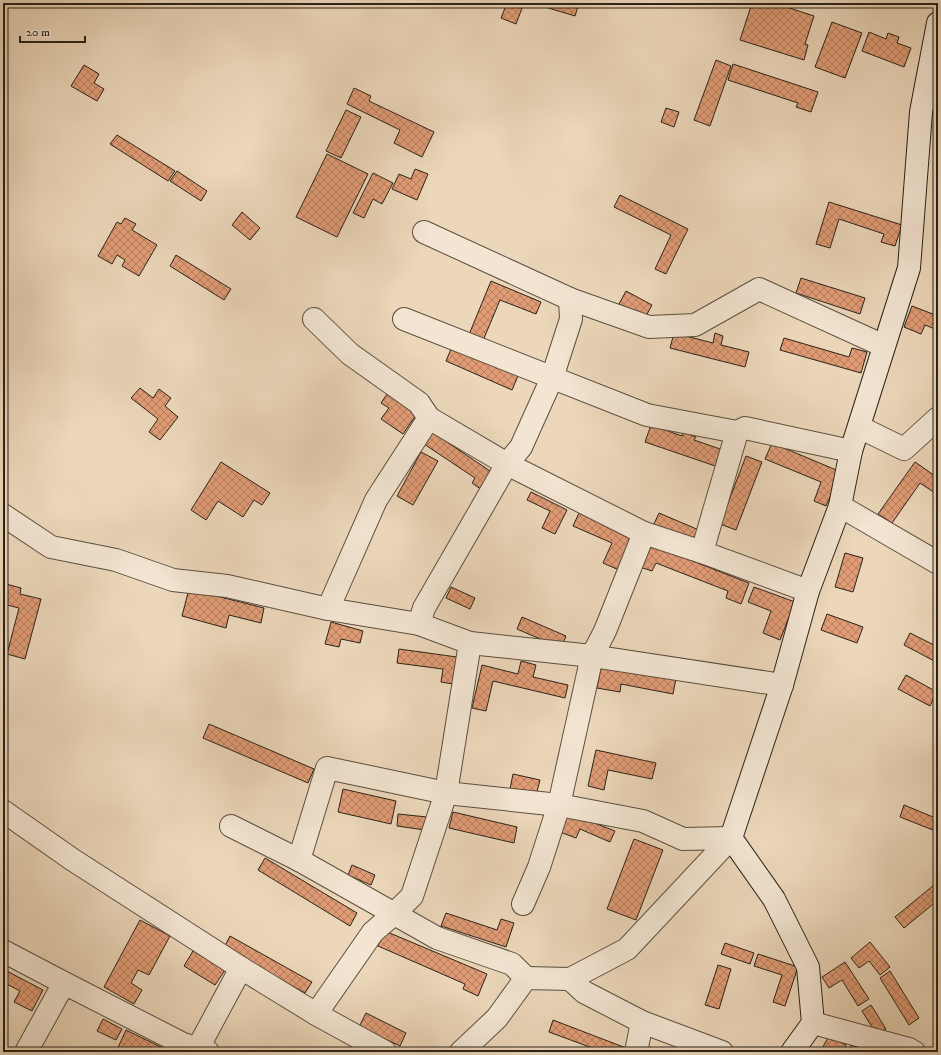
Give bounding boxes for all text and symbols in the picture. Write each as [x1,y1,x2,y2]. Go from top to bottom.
scale bar [20,18,85,44]
text: 20 m [26,25,50,40]

